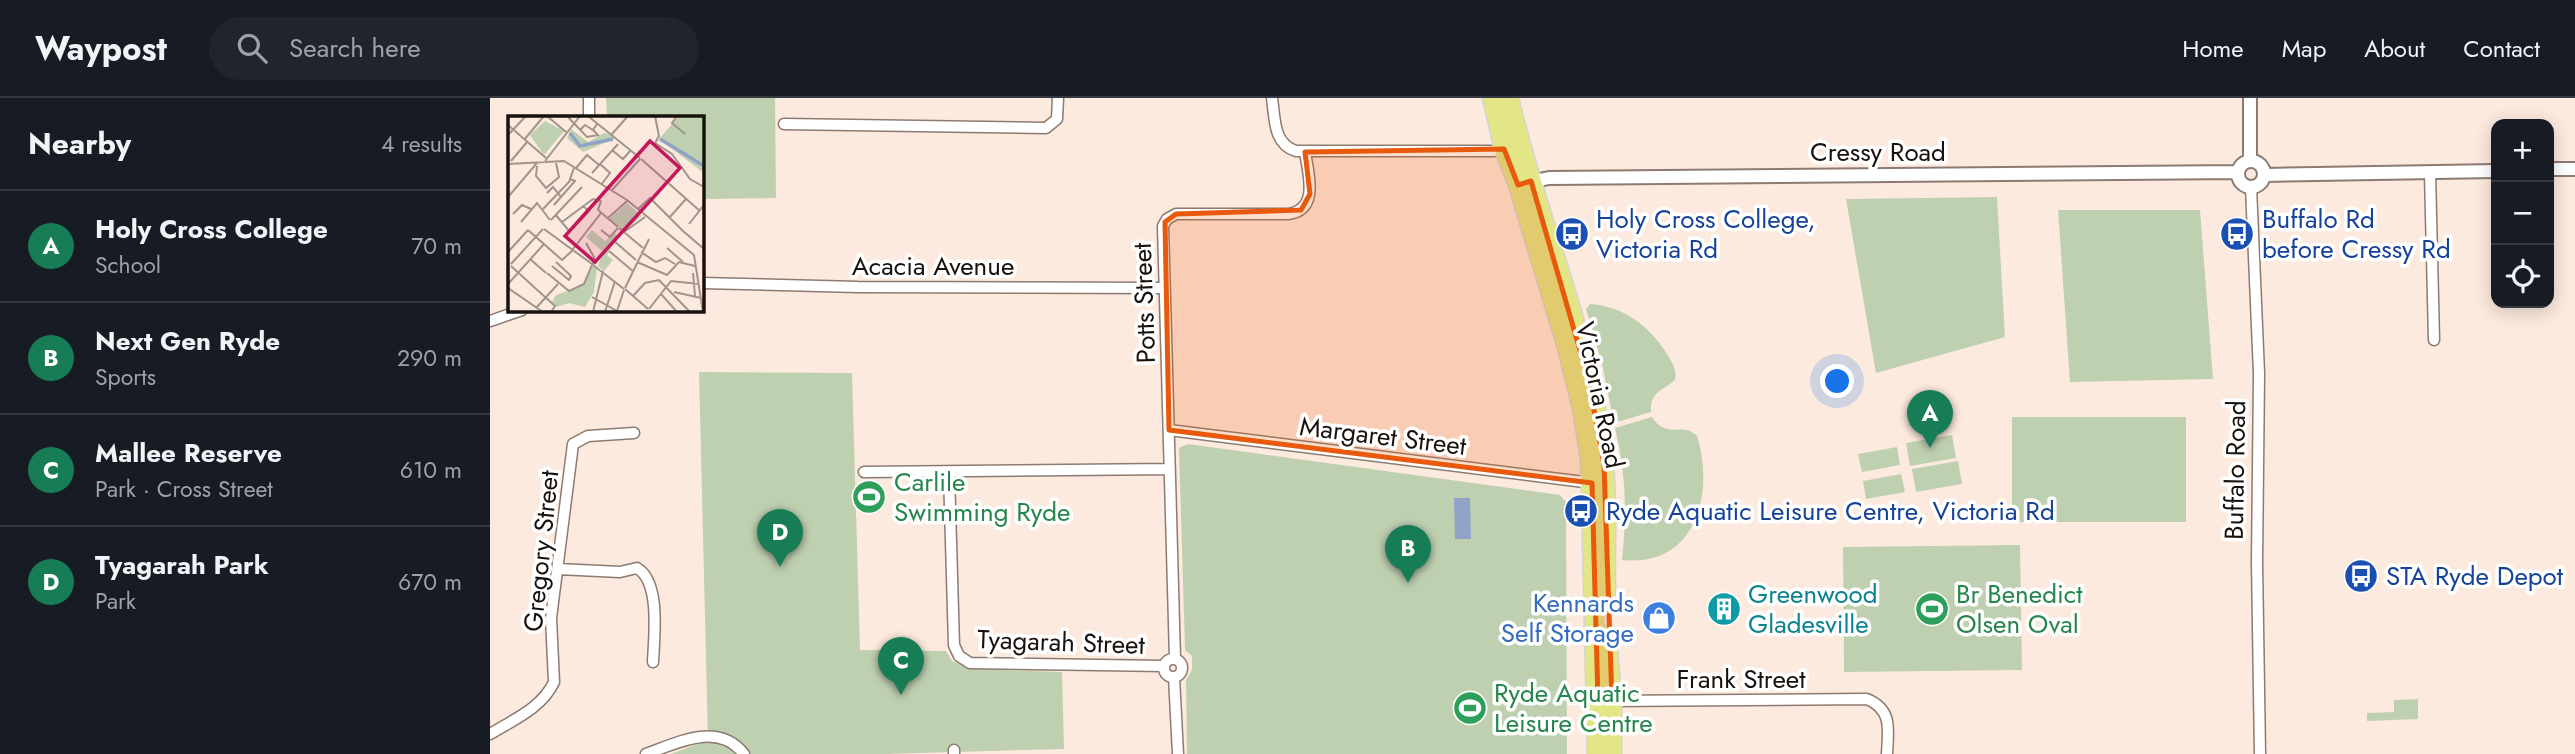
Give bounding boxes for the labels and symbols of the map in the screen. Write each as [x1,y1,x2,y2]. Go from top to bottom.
inset map [508,116,704,312]
street label: Cressy Road [1810,133,1946,171]
place label: Holy Cross College, Victoria Rd [1596,200,1816,268]
place label: Buffalo Rd before Cressy Rd [2262,200,2451,268]
bus stop icon: Holy Cross College, Victoria Rd [1553,215,1591,253]
bus stop icon: Buffalo Rd before Cressy Rd [2218,215,2256,253]
street label: Potts Street [1123,241,1165,364]
street label: Acacia Avenue [852,247,1014,285]
street label: Victoria Road [1566,318,1634,472]
your location [1820,364,1854,398]
pin: A [1907,390,1953,448]
street label: Buffalo Road [2215,400,2255,540]
street label: Margaret Street [1298,407,1469,465]
place label: Carlile Swimming Ryde [894,463,1071,531]
street label: Gregory Street [514,468,568,634]
sports icon: Carlile Swimming Ryde [850,478,888,516]
bus stop icon: Ryde Aquatic Leisure Centre, Victoria Rd [1562,492,1600,530]
place label: Ryde Aquatic Leisure Centre, Victoria Rd [1606,492,2055,530]
pin: D [757,509,803,567]
pin: B [1385,525,1431,583]
bus stop icon: STA Ryde Depot [2342,557,2380,595]
place label: STA Ryde Depot [2386,557,2564,595]
place label: Greenwood Gladesville [1748,575,1877,643]
place label: Br Benedict Olsen Oval [1956,575,2083,643]
place label: Kennards Self Storage [1501,584,1634,652]
building icon: Greenwood Gladesville [1705,590,1743,628]
sports icon: Br Benedict Olsen Oval [1913,590,1951,628]
shop icon: Kennards Self Storage [1640,599,1678,637]
street label: Tyagarah Street [977,620,1146,664]
pin: C [878,637,924,695]
street label: Frank Street [1677,660,1806,698]
place label: Ryde Aquatic Leisure Centre [1494,674,1653,742]
sports icon: Ryde Aquatic Leisure Centre [1451,689,1489,727]

